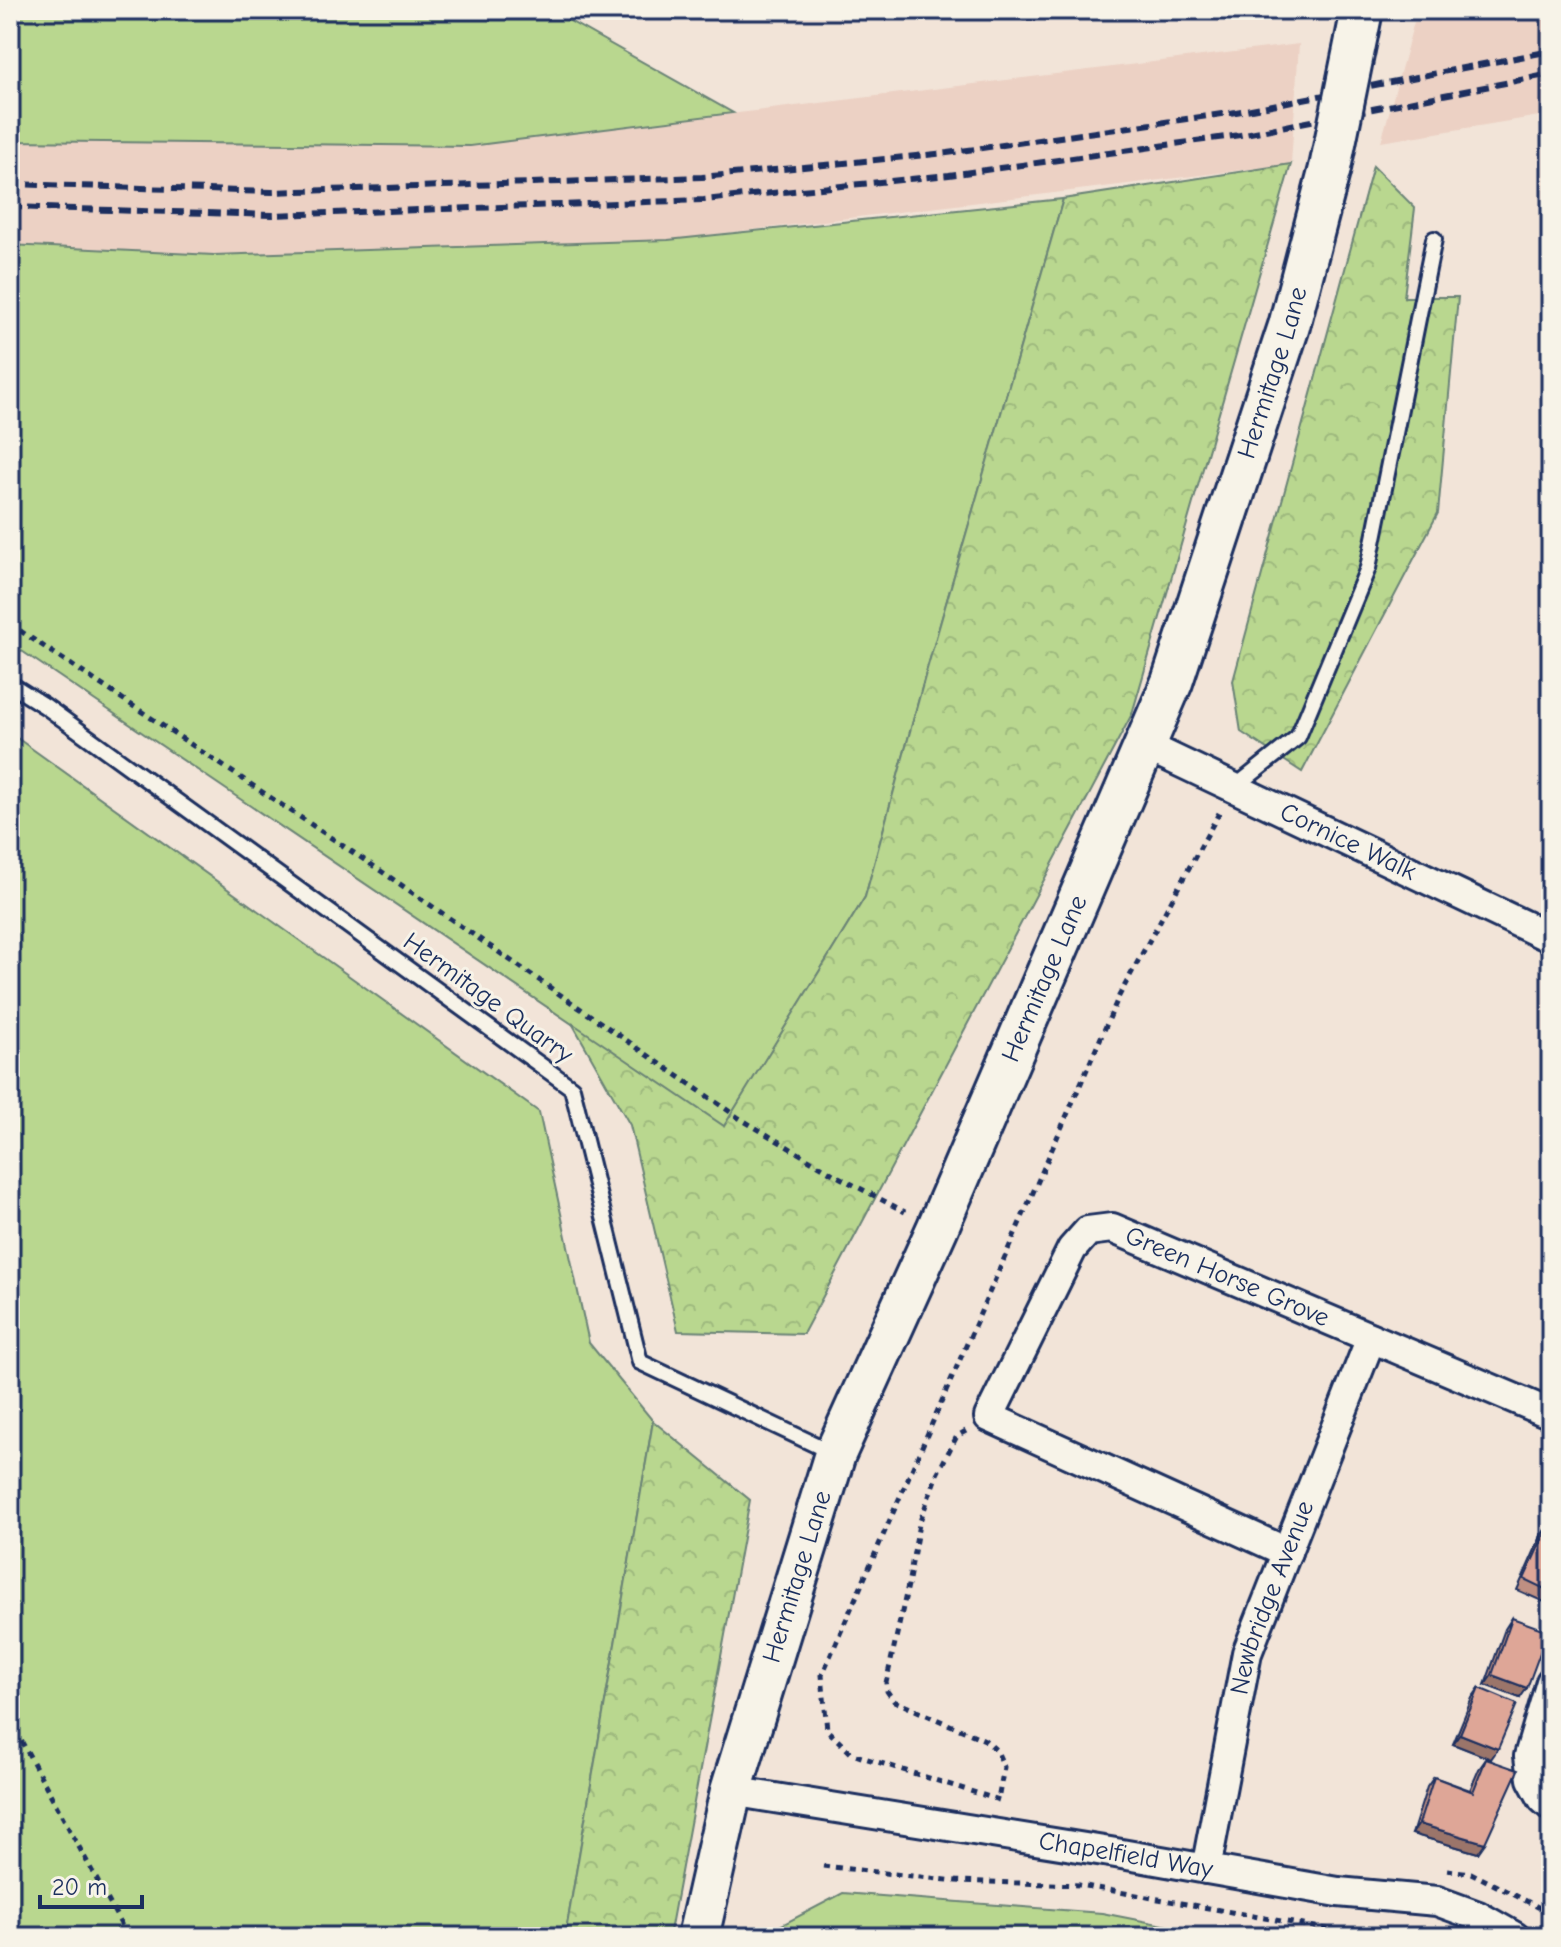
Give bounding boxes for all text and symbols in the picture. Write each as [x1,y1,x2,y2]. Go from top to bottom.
street label: Hermitage Lane [1231,284,1314,463]
street label: Cornice Walk [1275,797,1421,887]
street label: Hermitage Lane [996,891,1094,1067]
street label: Hermitage Quarry [397,926,579,1070]
street label: Green Horse Grove [1121,1220,1334,1333]
street label: Hermitage Lane [756,1487,838,1666]
street label: Newbridge Avenue [1224,1496,1320,1697]
street label: Chapelfield Way [1037,1826,1216,1885]
scale bar [40,1859,142,1909]
text: 20 m [52,1873,107,1901]

